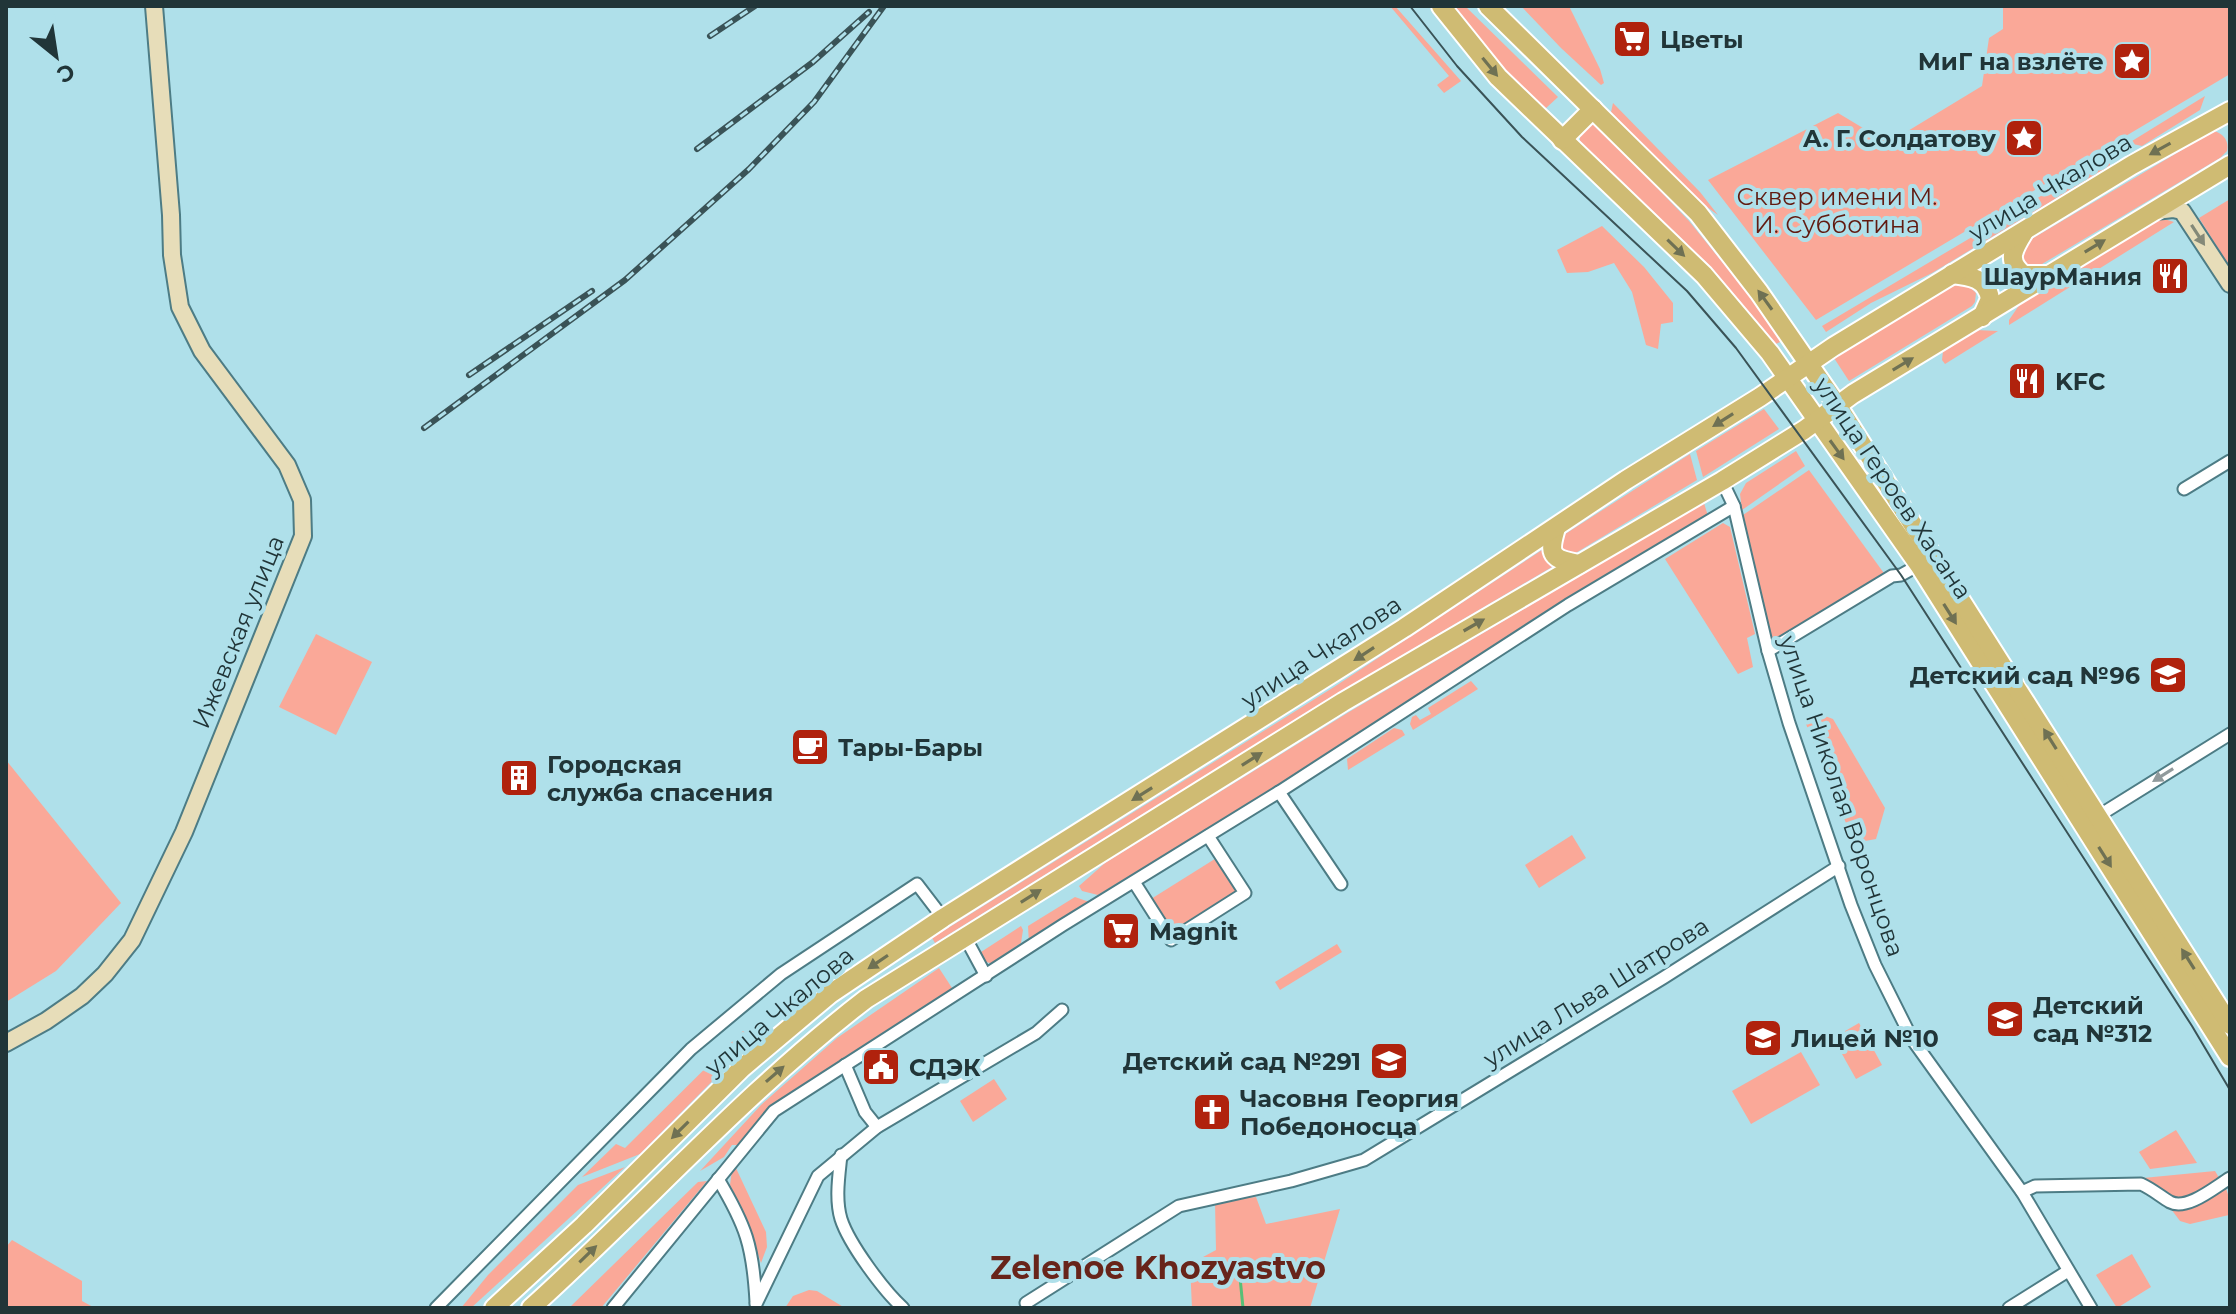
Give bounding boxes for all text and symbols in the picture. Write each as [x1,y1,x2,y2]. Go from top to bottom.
north arrow [16,16,96,96]
supermarket icon: Цветы [1611,18,1653,60]
place label: Цветы [1660,25,1744,54]
place icon: МиГ на взлёте [2111,40,2153,82]
place label: МиГ на взлёте [1918,47,2104,76]
one-way arrow [1481,56,1498,76]
text: С [52,57,79,89]
place icon: А. Г. Солдатову [2003,117,2045,159]
place label: А. Г. Солдатову [1803,124,1996,153]
street label: улица Чкалова [1962,127,2137,248]
one-way arrow [2149,142,2172,156]
park label: Сквер имени М. И. Субботина [1737,182,1937,239]
one-way arrow [2190,225,2205,246]
one-way arrow [1666,238,1685,257]
one-way arrow [2084,239,2106,253]
restaurant icon: ШаурМания [2149,255,2191,297]
place label: ШаурМания [1983,262,2142,291]
one-way arrow [1758,289,1773,310]
one-way arrow [1892,357,1914,371]
restaurant icon: KFC [2006,360,2048,402]
place label: KFC [2055,367,2105,396]
street label: улица Героев Хасана [1807,371,1978,604]
one-way arrow [1712,413,1734,427]
one-way arrow [1829,439,1844,460]
street label: Ижевская улица [186,531,290,733]
street label: улица Чкалова [1235,589,1407,715]
one-way arrow [1943,603,1958,624]
one-way arrow [1463,618,1485,632]
street label: улица Николая Воронцова [1773,631,1911,960]
one-way arrow [1354,646,1375,661]
school or university icon: Детский сад №96 [2147,654,2189,696]
place label: Детский сад №96 [1910,661,2140,690]
cafe icon: Тары-Бары [789,726,831,768]
one-way arrow [2043,728,2057,750]
place label: Тары-Бары [838,733,983,762]
place label: Городская служба спасения [547,750,773,807]
one-way arrow [1241,753,1263,767]
building icon: Городская служба спасения [498,757,540,799]
one-way arrow [2152,767,2175,782]
one-way arrow [1131,786,1153,800]
one-way arrow [2098,846,2112,868]
one-way arrow [1020,890,1042,904]
supermarket icon: Magnit [1100,910,1142,952]
street label: улица Льва Шатрова [1477,911,1714,1074]
place label: Magnit [1149,917,1238,946]
street label: улица Чкалова [698,940,859,1082]
one-way arrow [2182,948,2196,970]
one-way arrow [867,954,888,969]
place label: Детский сад №312 [2033,991,2152,1048]
school or university icon: Детский сад №312 [1984,998,2026,1040]
school or university icon: Лицей №10 [1742,1017,1784,1059]
place label: Лицей №10 [1791,1024,1939,1053]
school or university icon: Детский сад №291 [1368,1040,1410,1082]
public building icon: СДЭК [860,1046,902,1088]
place label: Детский сад №291 [1123,1047,1361,1076]
place label: СДЭК [909,1053,981,1082]
one-way arrow [765,1066,785,1083]
place label: Часовня Георгия Победоносца [1240,1084,1459,1141]
church icon: Часовня Георгия Победоносца [1191,1091,1233,1133]
one-way arrow [671,1120,690,1139]
one-way arrow [578,1246,597,1264]
district label: Zelenoe Khozyastvo [990,1248,1326,1287]

